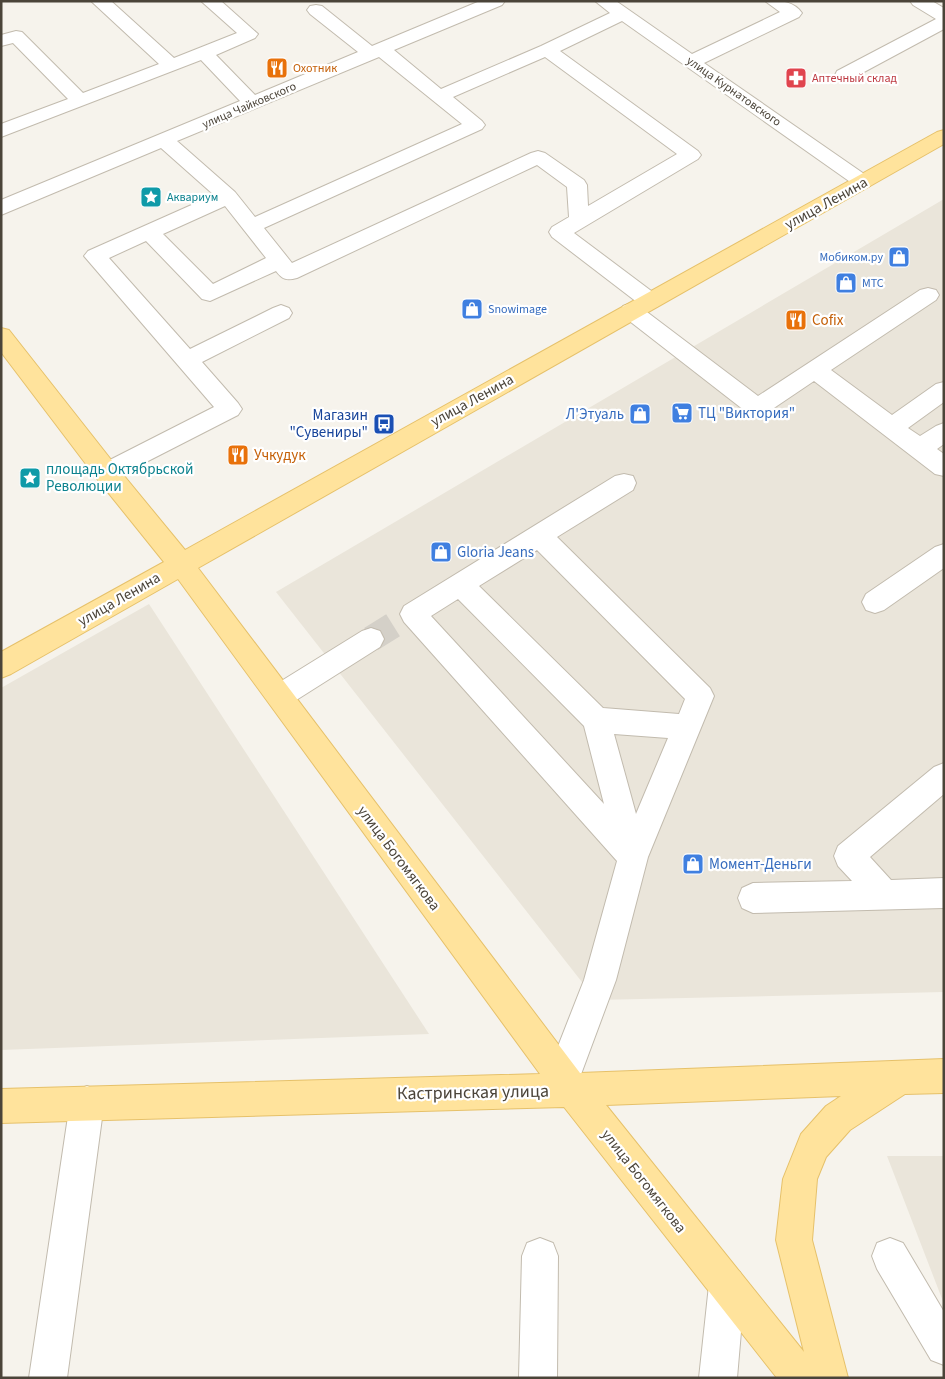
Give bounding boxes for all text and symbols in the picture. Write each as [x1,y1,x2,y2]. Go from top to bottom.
street label: улица Курнатовского [683,52,784,131]
restaurant icon: Охотник [265,56,289,80]
place label: Охотник [293,60,337,77]
pharmacy icon: Аптечный склад [784,66,808,90]
place label: Аптечный склад [812,70,897,87]
street label: улица Чайковского [199,78,299,133]
street label: улица Ленина [781,172,872,235]
place icon: Аквариум [139,185,163,209]
place label: Аквариум [167,189,218,206]
shop icon: Мобиком.ру [887,245,911,269]
place label: Мобиком.ру [819,249,883,266]
shop icon: МТС [834,271,858,295]
place label: МТС [862,275,884,292]
shop icon: Snowimage [460,297,484,321]
place label: Snowimage [488,301,547,318]
restaurant icon: Cofix [784,308,808,332]
place label: Cofix [812,310,844,331]
street label: улица Ленина [427,369,518,432]
supermarket icon: ТЦ "Виктория" [670,401,694,425]
shop icon: Л'Этуаль [628,402,652,426]
place label: ТЦ "Виктория" [698,403,795,424]
place label: Л'Этуаль [566,404,624,425]
place label: Магазин "Сувениры" [289,405,368,443]
bus stop icon: Магазин "Сувениры" [372,412,396,436]
restaurant icon: Учкудук [226,443,250,467]
place label: Учкудук [254,445,306,466]
place label: площадь Октябрьской Революции [46,459,193,497]
place icon: площадь Октябрьской Революции [18,466,42,490]
shop icon: Gloria Jeans [429,540,453,564]
place label: Gloria Jeans [457,542,534,563]
street label: улица Ленина [74,567,164,632]
street label: улица Богомягкова [352,801,445,915]
shop icon: Момент-Деньги [681,852,705,876]
place label: Момент-Деньги [709,854,812,875]
street label: Кастринская улица [397,1079,549,1106]
street label: улица Богомягкова [596,1125,691,1238]

